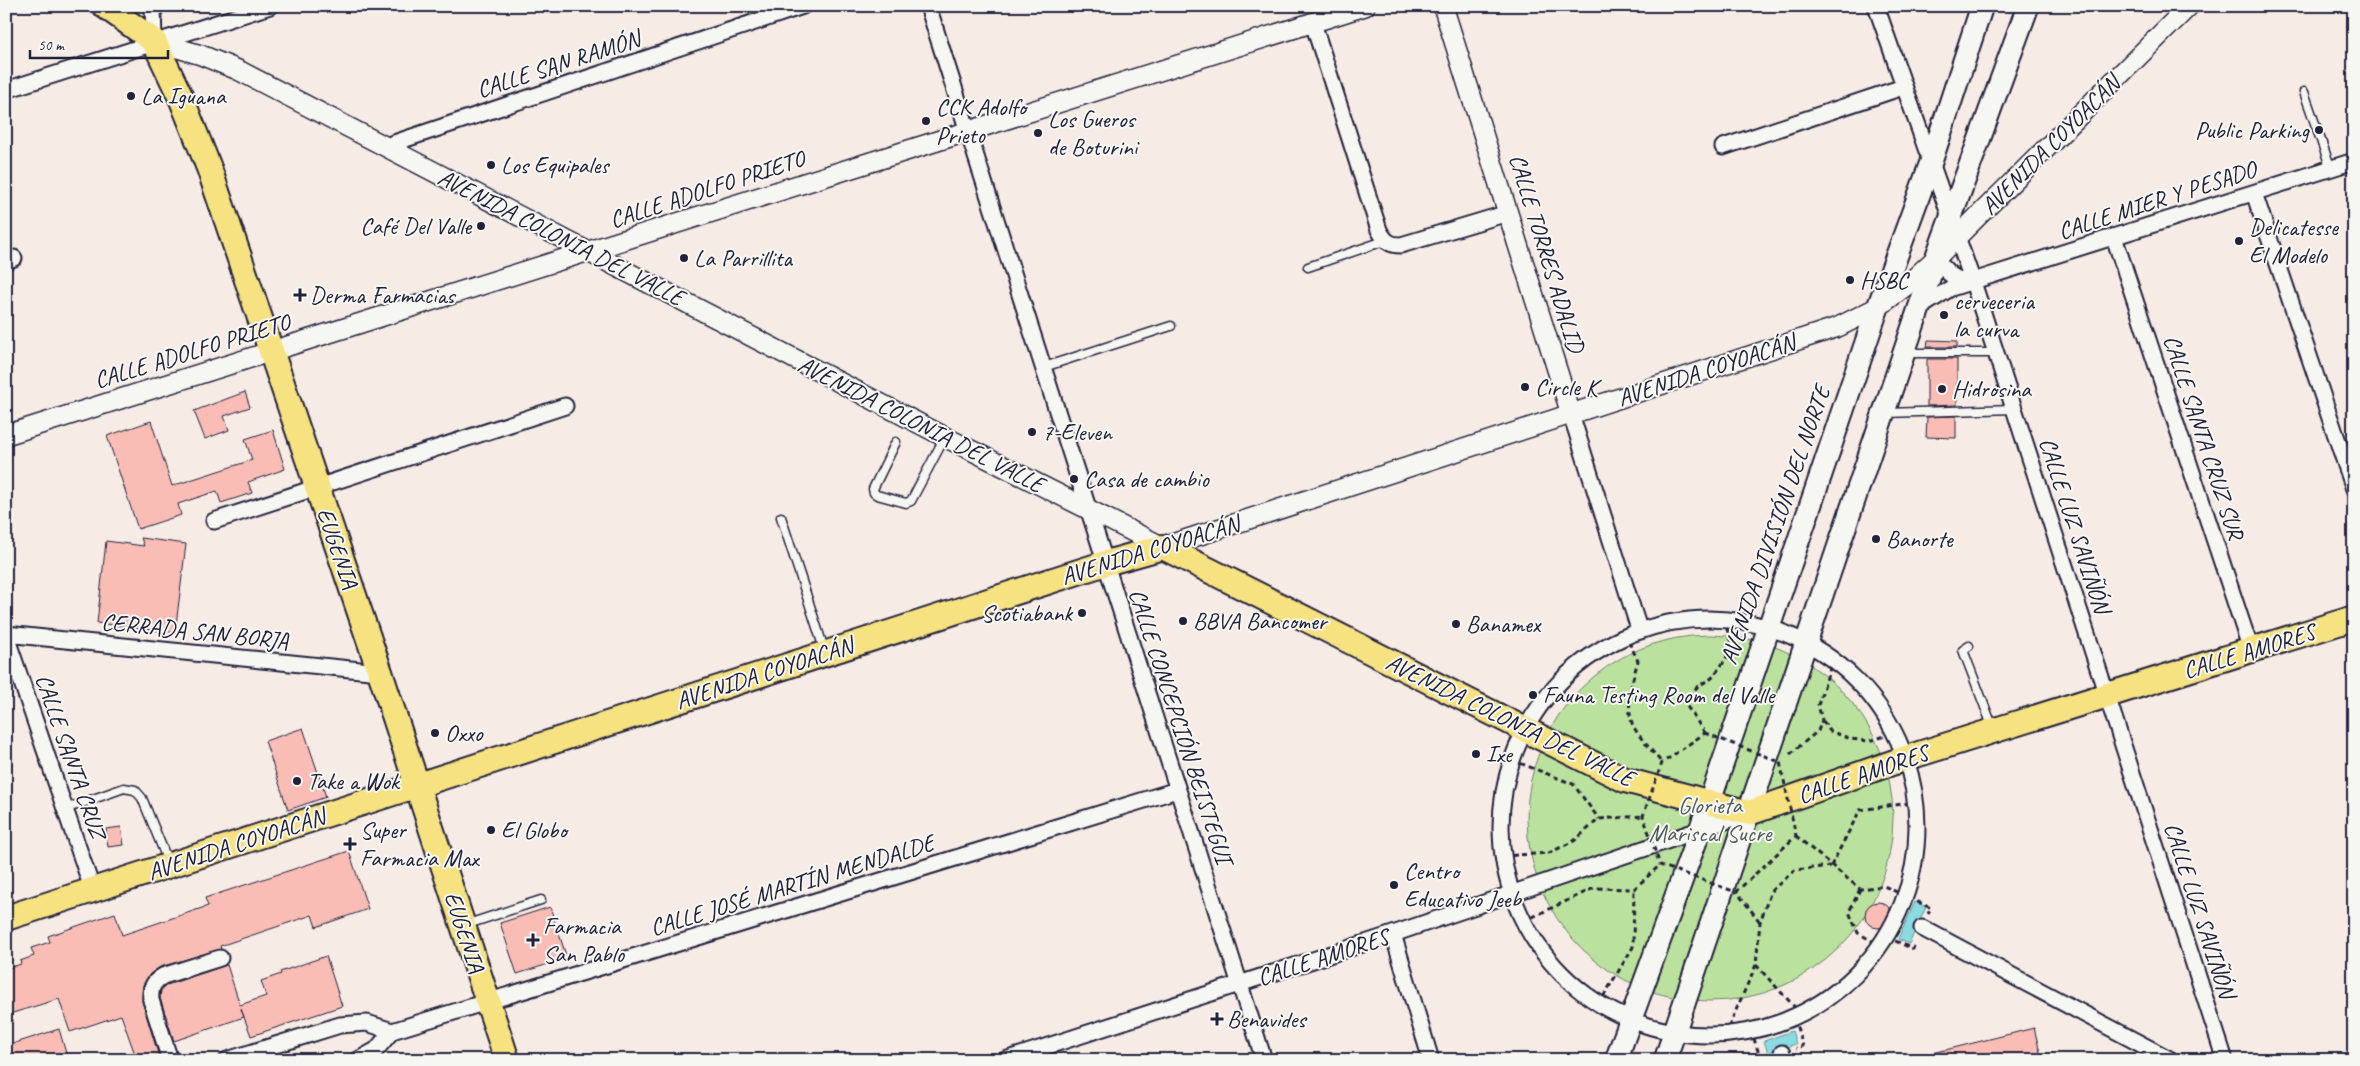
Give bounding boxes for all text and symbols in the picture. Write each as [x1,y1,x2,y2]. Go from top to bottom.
street label: CALLE SAN RAMÓN [473,22,647,105]
scale bar [30,28,168,60]
text: 50 m [38,36,65,55]
street label: AVENIDA COYOACÁN [1974,67,2128,221]
place label: La Iguana [141,81,227,111]
marker: La Iguana [125,90,137,102]
place label: CCK Adolfo Prieto [936,92,1029,150]
place label: Los Gueros de Boturini [1048,104,1140,162]
marker: CCK Adolfo Prieto [920,115,932,127]
place label: Public Parking [2195,115,2310,145]
marker: Public Parking [2313,124,2325,136]
marker: Los Gueros de Boturini [1032,127,1044,139]
street label: CALLE ADOLFO PRIETO [606,143,810,235]
place label: Los Equipales [501,150,610,180]
street label: CALLE TORRES ADALID [1503,150,1592,358]
street label: CALLE MIER Y PESADO [2054,153,2263,246]
marker: Los Equipales [485,159,497,171]
street label: AVENIDA COLONIA DEL VALLE [433,162,692,313]
place label: Café Del Valle [360,211,473,241]
place label: Delicatesse El Modelo [2249,212,2340,270]
marker: Café Del Valle [475,220,487,232]
marker: Delicatesse El Modelo [2233,235,2245,247]
place label: La Parrillita [694,243,793,273]
marker: La Parrillita [678,252,690,264]
place label: HSBC [1860,265,1911,295]
marker: HSBC [1844,274,1856,286]
place label: Derma Farmacias [310,280,456,310]
place label: cerveceria la curva [1954,286,2035,344]
marker: Derma Farmacias [294,289,306,301]
street label: CALLE ADOLFO PRIETO [90,306,296,395]
marker: cerveceria la curva [1938,309,1950,321]
street label: AVENIDA COYOACÁN [1614,326,1802,413]
street label: CALLE SANTA CRUZ SUR [2157,331,2252,545]
street label: AVENIDA COLONIA DEL VALLE [793,349,1052,500]
place label: Circle K [1535,372,1603,402]
place label: Hidrosina [1952,374,2032,404]
street label: AVENIDA DIVISIÓN DEL NORTE [1713,379,1838,668]
marker: Circle K [1519,381,1531,393]
marker: Hidrosina [1936,383,1948,395]
place label: 7-Eleven [1042,417,1113,447]
marker: 7-Eleven [1026,426,1038,438]
street label: CALLE LUZ SAVIÑÓN [2033,434,2119,620]
place label: Casa de cambio [1084,464,1210,494]
marker: Casa de cambio [1068,473,1080,485]
street label: EUGENIA [310,504,366,593]
street label: AVENIDA COYOACÁN [1057,508,1246,591]
place label: Banorte [1886,524,1955,554]
marker: Banorte [1870,533,1882,545]
street label: CALLE CONCEPCIÓN BEISTEGUI [1122,585,1241,872]
place label: Scotiabank [981,598,1074,628]
street label: CERRADA SAN BORJA [100,606,291,656]
place label: BBVA Bancomer [1193,606,1329,636]
marker: Scotiabank [1076,607,1088,619]
place label: Banamex [1466,609,1542,639]
marker: BBVA Bancomer [1177,615,1189,627]
street label: CALLE AMORES [2179,616,2322,685]
marker: Banamex [1450,618,1462,630]
street label: AVENIDA COYOACÁN [672,629,860,716]
street label: AVENIDA COLONIA DEL VALLE [1381,647,1641,794]
street label: CALLE SANTA CRUZ [29,670,114,845]
place label: Fauna Testing Room del Valle [1543,680,1777,710]
marker: Fauna Testing Room del Valle [1527,689,1539,701]
place label: Oxxo [445,718,484,748]
marker: Oxxo [429,727,441,739]
street label: CALLE AMORES [1794,737,1936,810]
place label: Ixe [1486,739,1514,769]
marker: Ixe [1470,748,1482,760]
place label: Take a Wok [307,766,401,796]
marker: Take a Wok [291,775,303,787]
park label: Glorieta Mariscal Sucre [1649,790,1774,848]
street label: AVENIDA COYOACÁN [144,800,332,887]
place label: Super Farmacia Max [360,815,480,873]
place label: El Globo [501,815,569,845]
street label: CALLE LUZ SAVIÑÓN [2158,819,2244,1005]
marker: El Globo [485,824,497,836]
street label: CALLE JOSÉ MARTÍN MENDALDE [646,827,940,943]
marker: Super Farmacia Max [344,838,356,850]
place label: Centro Educativo Jeeb [1404,856,1522,914]
marker: Centro Educativo Jeeb [1388,879,1400,891]
street label: EUGENIA [438,888,492,977]
place label: Farmacia San Pablo [543,911,626,969]
street label: CALLE AMORES [1253,921,1396,992]
marker: Farmacia San Pablo [527,934,539,946]
place label: Benavides [1227,1004,1308,1034]
marker: Benavides [1211,1013,1223,1025]

